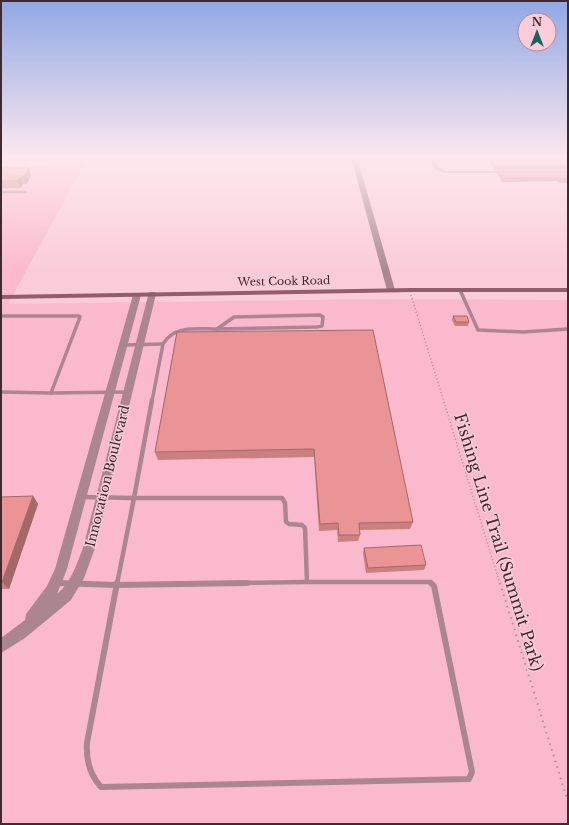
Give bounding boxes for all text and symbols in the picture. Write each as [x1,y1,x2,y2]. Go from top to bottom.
north arrow [517,12,557,52]
text: N [532,15,543,29]
street label: West Cook Road [236,273,331,289]
street label: Innovation Boulevard [82,403,133,549]
street label: Fishing Line Trail (Summit Park) [450,411,548,673]

